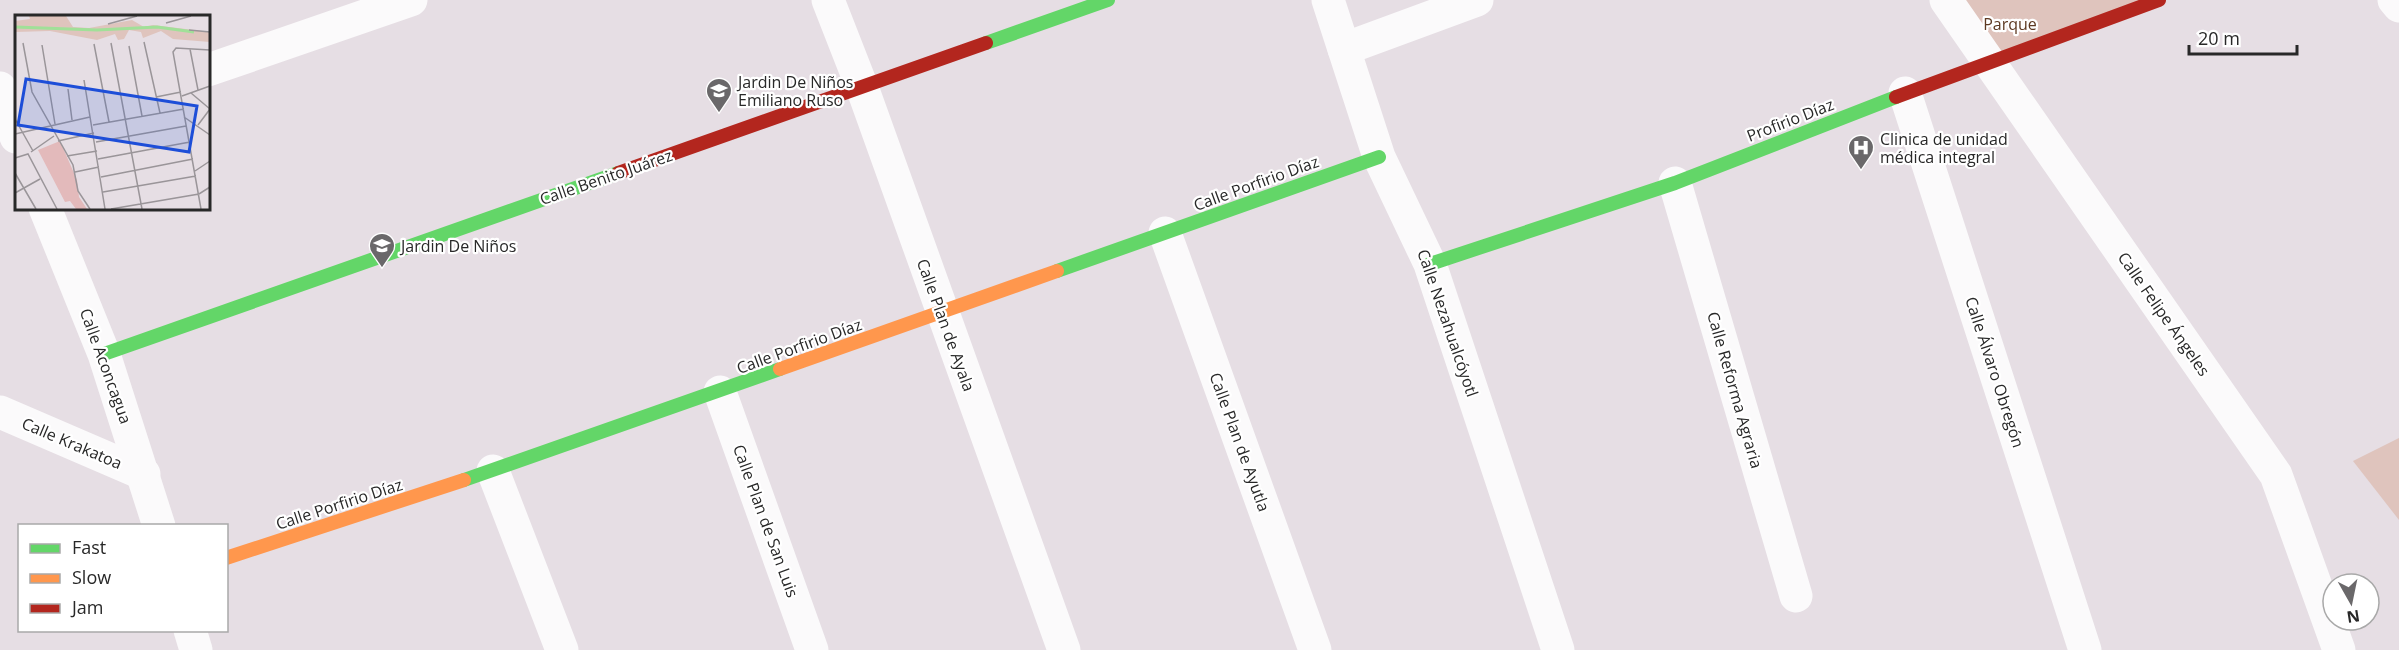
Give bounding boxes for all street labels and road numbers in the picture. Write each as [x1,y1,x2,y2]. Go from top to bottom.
street label: Profirio Díaz [1743,93,1837,147]
street label: Calle Benito Juárez [537,144,675,210]
street label: Calle Porfirio Díaz [1190,150,1322,216]
street label: Calle Nezahualcóyotl [1412,246,1484,400]
street label: Calle Felipe Ángeles [2113,248,2215,380]
street label: Calle Plan de Ayala [912,256,980,394]
street label: Calle Álvaro Obregón [1960,294,2030,450]
street label: Calle Aconcagua [75,305,137,427]
street label: Calle Reforma Agraria [1702,309,1768,471]
street label: Calle Porfirio Díaz [733,313,865,379]
street label: Calle Plan de Ayutla [1205,370,1275,514]
street label: Calle Krakatoa [18,412,126,474]
street label: Calle Plan de San Luis [728,442,804,600]
street label: Calle Porfirio Díaz [273,473,405,535]

